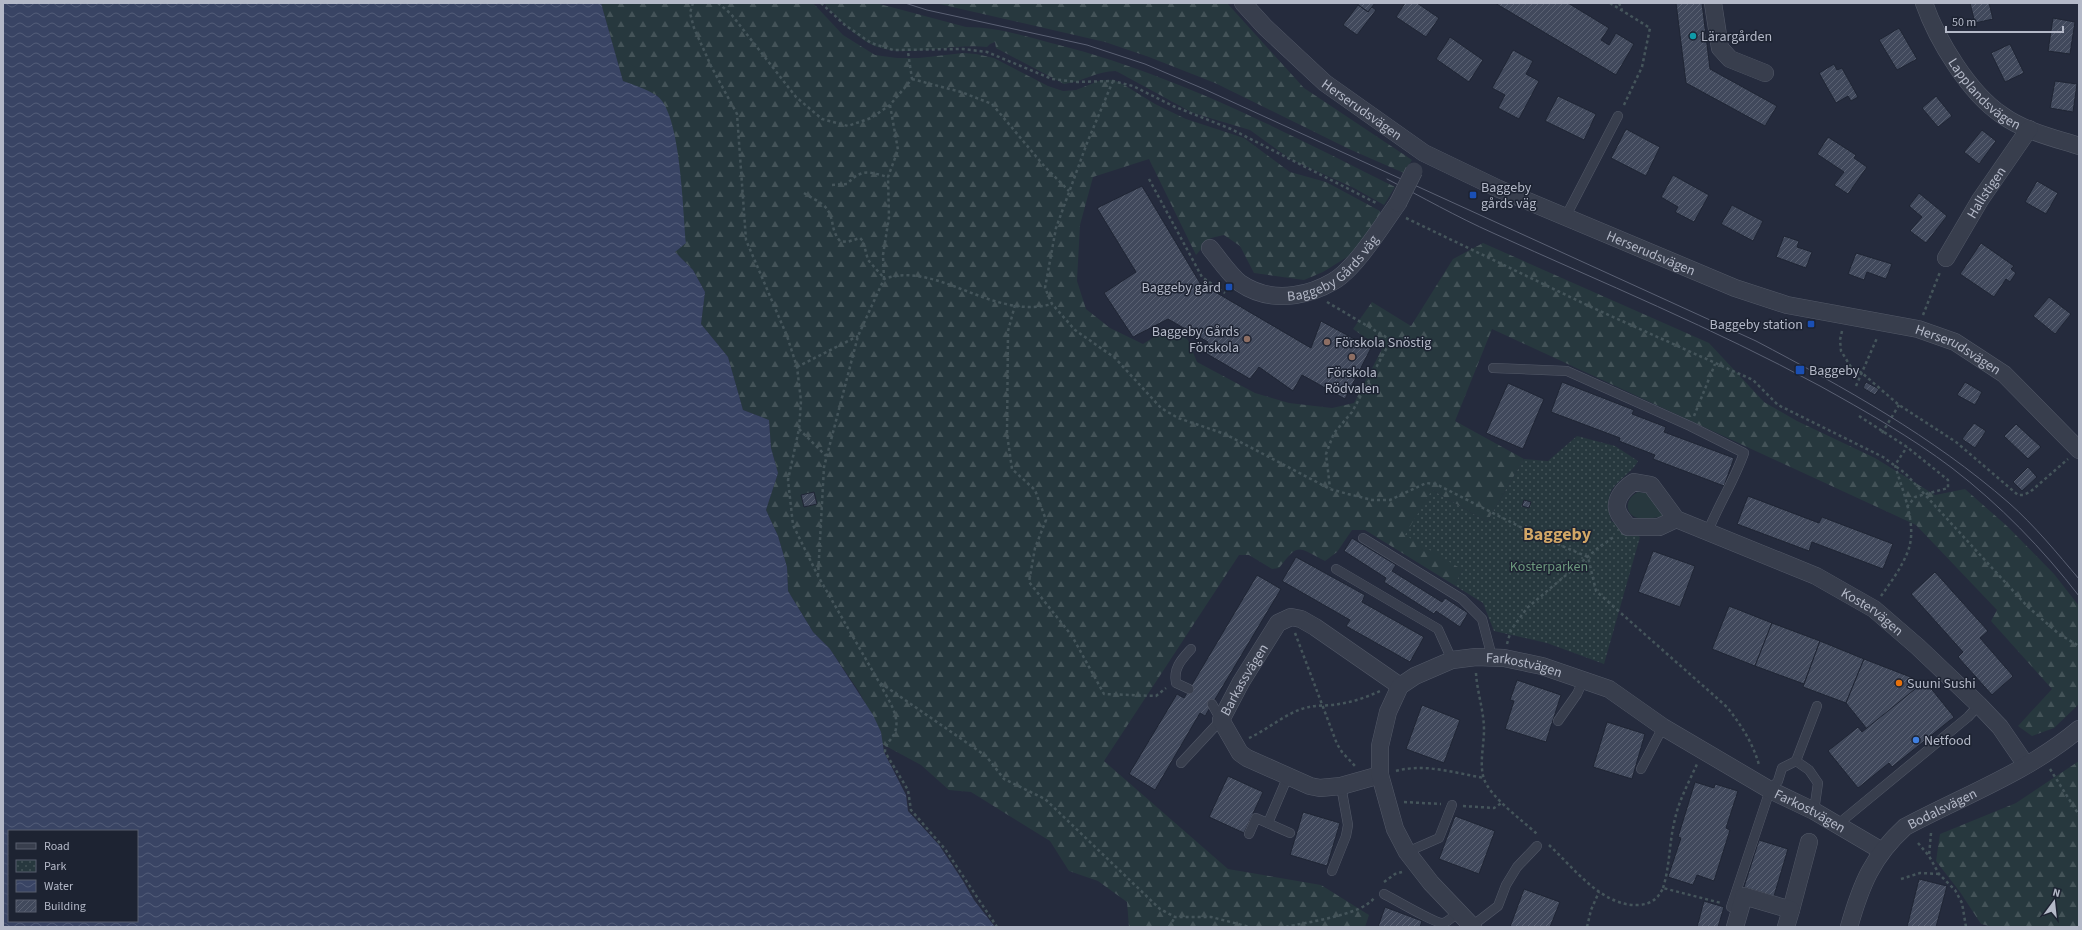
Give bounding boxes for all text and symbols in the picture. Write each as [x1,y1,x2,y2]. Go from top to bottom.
scale bar [1946,8,2063,34]
text: 50 m [1952,14,1976,31]
place label: Lärargården [1701,27,1772,47]
marker: Lärargården [1688,31,1698,41]
street label: Lapplandsvägen [1943,54,2024,135]
street label: Herserudsvägen [1317,75,1406,146]
street label: Hallstigen [1962,163,2011,222]
place label: Baggeby gårds väg [1481,178,1536,214]
marker: Baggeby gårds väg [1468,190,1478,200]
street label: Herserudsvägen [1603,226,1698,281]
street label: Baggeby Gårds väg [1286,231,1384,307]
place label: Baggeby gård [1141,278,1221,298]
marker: Baggeby gård [1224,282,1234,292]
place label: Baggeby station [1710,315,1803,335]
marker: Baggeby station [1806,319,1816,329]
street label: Herserudsvägen [1912,320,2005,380]
place label: Baggeby Gårds Förskola [1152,322,1239,358]
place label: Förskola Snöstig [1335,333,1431,353]
marker: Baggeby Gårds Förskola [1242,334,1252,344]
marker: Förskola Snöstig [1322,337,1332,347]
marker: Förskola Rödvalen [1347,352,1357,362]
place label: Baggeby [1809,361,1860,381]
place label: Förskola Rödvalen [1325,363,1379,399]
marker: Baggeby [1794,364,1806,376]
district label: Baggeby [1523,522,1592,547]
park label: Kosterparken [1510,557,1588,577]
street label: Kostervägen [1837,583,1907,641]
street label: Barkassvägen [1216,640,1274,720]
street label: Farkostvägen [1486,648,1565,683]
place label: Suuni Sushi [1907,674,1976,694]
marker: Suuni Sushi [1894,678,1904,688]
place label: Netfood [1924,731,1971,751]
marker: Netfood [1911,735,1921,745]
street label: Bodalsvägen [1904,784,1981,835]
street label: Farkostvägen [1771,785,1849,838]
legend [8,830,138,922]
text: Road [44,838,70,855]
text: Park [44,858,66,875]
text: Water [44,878,74,895]
north arrow [2034,882,2074,922]
text: N [2051,885,2062,901]
text: Building [44,898,86,915]

